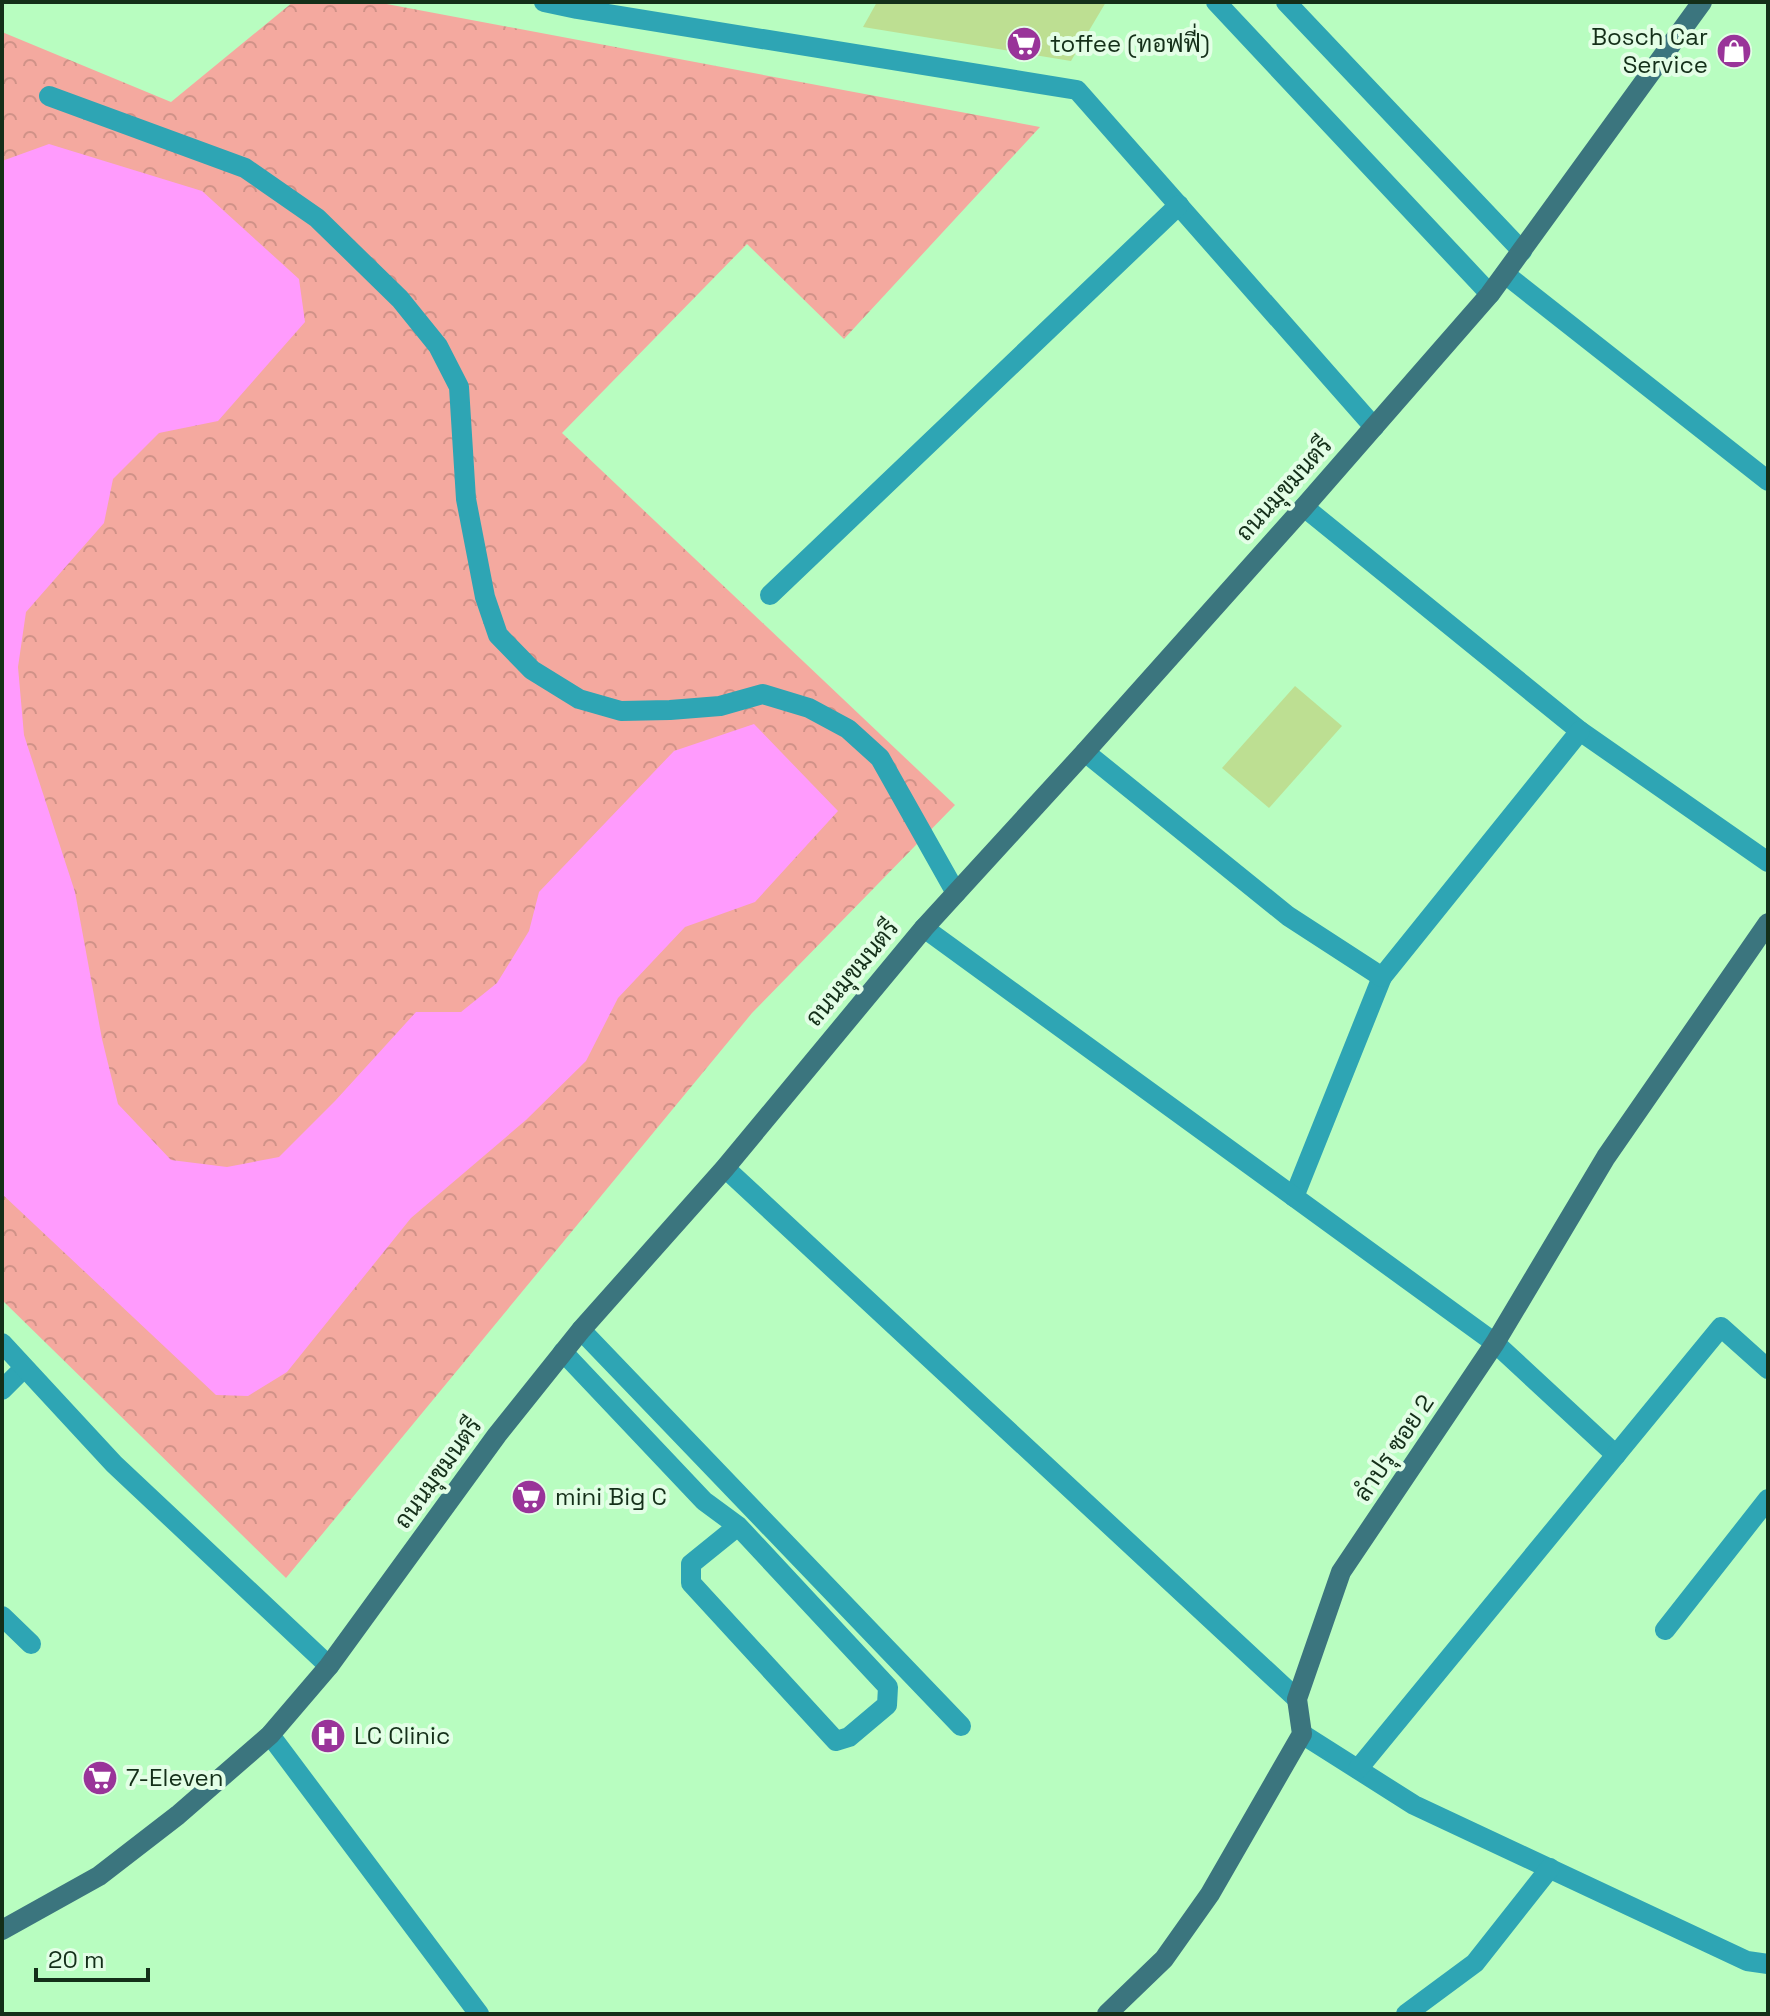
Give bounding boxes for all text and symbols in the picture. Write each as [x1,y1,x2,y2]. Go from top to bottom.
place label: Bosch Car Service [1591,21,1708,80]
place label: toffee (ทอฟฟี่) [1050,23,1210,59]
supermarket icon: toffee (ทอฟฟี่) [1005,25,1043,63]
shop icon: Bosch Car Service [1715,32,1753,70]
street label: ถนนมุขมนตรี [1229,430,1339,548]
street label: ถนนมุขมนตรี [798,913,906,1033]
street label: ลำปรุ ซอย 2 [1347,1388,1441,1508]
street label: ถนนมุขมนตรี [387,1411,489,1535]
supermarket icon: mini Big C [510,1478,548,1516]
place label: mini Big C [555,1481,667,1512]
hospital icon: LC Clinic [309,1717,347,1755]
place label: LC Clinic [354,1720,450,1751]
supermarket icon: 7-Eleven [81,1759,119,1797]
place label: 7-Eleven [126,1762,224,1793]
scale bar [36,1932,148,1982]
text: 20 m [48,1944,105,1975]

